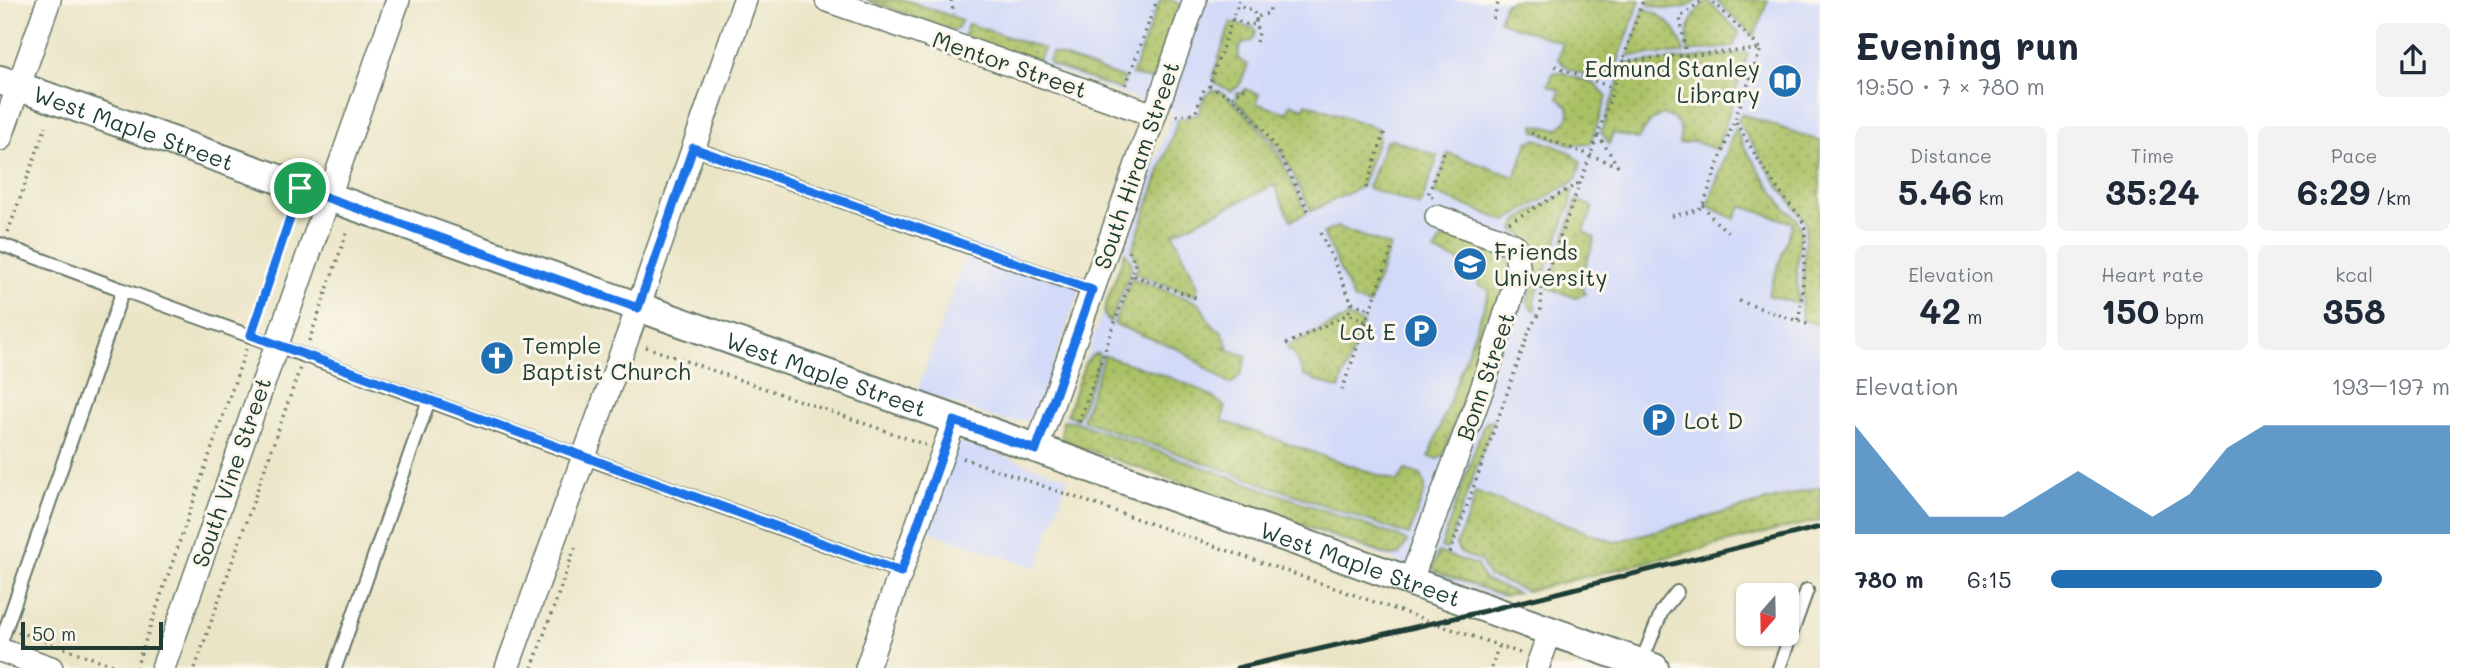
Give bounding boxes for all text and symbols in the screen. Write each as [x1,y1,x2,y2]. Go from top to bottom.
text: Evening run [1855,20,2079,70]
button: share [2376,23,2450,97]
street label: Mentor Street [929,24,1091,104]
place label: Edmund Stanley Library [1584,53,1760,109]
street label: South Hiram Street [1086,57,1186,273]
library icon: Edmund Stanley Library [1766,62,1804,100]
text: 19:50 · 7 × 780 m [1855,71,2045,101]
street label: West Maple Street [30,78,238,177]
text: Distance [1910,143,1992,168]
text: Time [2131,143,2174,168]
text: Pace [2331,143,2377,168]
pin [270,158,330,218]
text: 5.46 [1898,168,1972,214]
text: 35:24 [2105,168,2200,214]
text: 6:29 [2297,168,2370,214]
icon: arrive [281,169,319,207]
text: km [1972,185,2004,210]
text: /km [2370,185,2411,210]
place label: Friends University [1494,236,1607,292]
school or university icon: Friends University [1451,245,1489,283]
text: Elevation [1908,262,1993,287]
text: Heart rate [2101,262,2204,287]
text: kcal [2335,262,2373,287]
text: 42 [1919,287,1961,333]
text: 150 [2101,287,2159,333]
text: 358 [2323,287,2386,333]
text: m [1961,304,1982,329]
text: bpm [2159,304,2204,329]
street label: Bonn Street [1449,308,1521,444]
parking icon: Lot E [1402,312,1440,350]
place label: Lot E [1340,316,1396,346]
street label: West Maple Street [722,324,931,423]
place label: Temple Baptist Church [522,330,691,386]
church icon: Temple Baptist Church [478,339,516,377]
text: Elevation [1855,371,1958,401]
text: 193–197 m [2331,371,2450,401]
street label: South Vine Street [184,373,278,571]
parking icon: Lot D [1640,401,1678,439]
place label: Lot D [1684,405,1743,435]
street label: West Maple Street [1256,514,1465,613]
text: 780 m [1855,564,1923,594]
text: 6:15 [1967,564,2012,594]
north arrow [1736,583,1799,646]
map controls [1736,583,1799,646]
scale bar [21,619,163,651]
text: 50 m [32,621,76,646]

